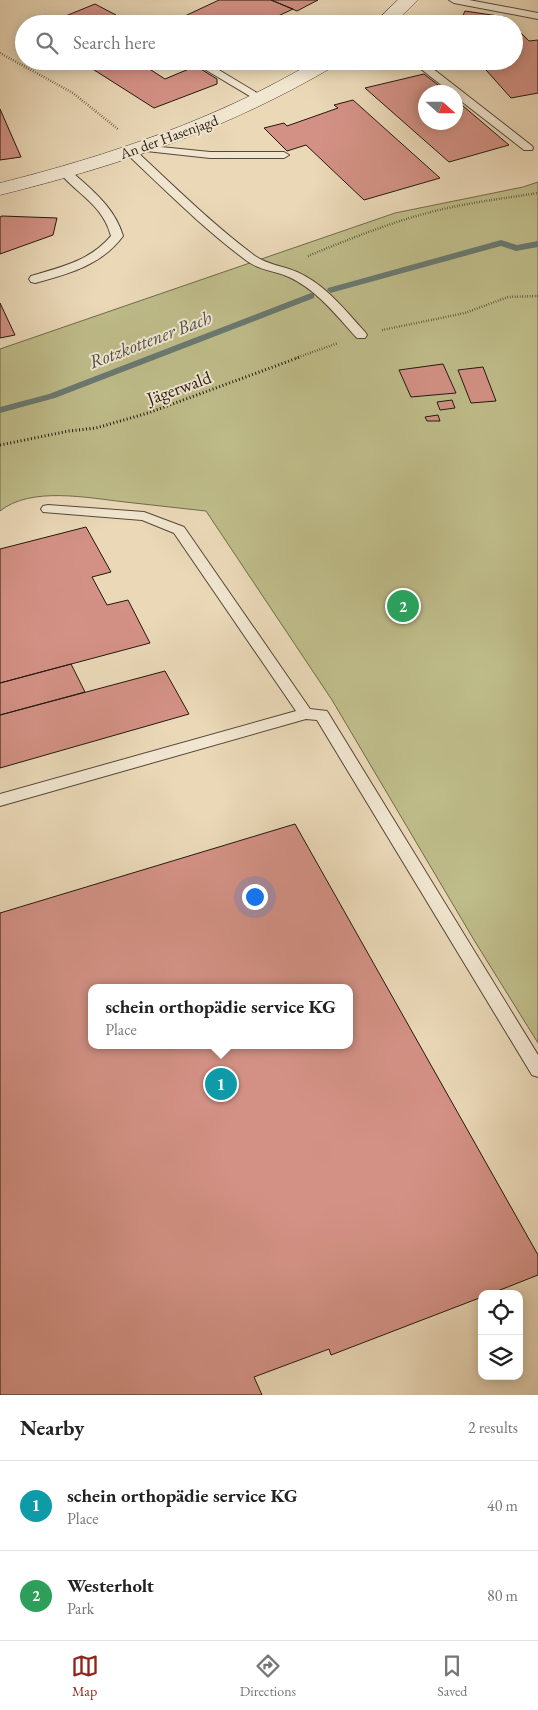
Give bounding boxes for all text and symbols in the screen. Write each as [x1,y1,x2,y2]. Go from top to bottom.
search box [15,15,523,70]
icon: search [33,29,61,57]
text: Search here [73,30,155,55]
north arrow [418,85,463,130]
street label: An der Hasenjagd [116,110,221,163]
water label: Rotzkottener Bach [85,305,215,374]
street label: Jägerwald [142,365,215,410]
pin: 2 [387,587,419,625]
your location [242,884,268,910]
popup [88,984,353,1049]
text: schein orthopädie service KG [105,994,336,1019]
text: Place [105,1019,137,1040]
pin: 1 [205,1065,237,1103]
map controls [478,1290,523,1380]
button: locate [478,1290,523,1335]
button: layers [478,1335,523,1380]
text: Nearby [20,1414,84,1441]
text: 2 results [468,1417,518,1438]
text: schein orthopädie service KG [67,1483,298,1508]
text: 1 [32,1495,40,1516]
text: 40 m [487,1495,518,1516]
text: Place [67,1508,99,1529]
text: Westerholt [67,1573,154,1598]
text: 2 [32,1585,40,1606]
text: 80 m [487,1585,518,1606]
text: Park [67,1598,94,1619]
tab: Map [71,1652,99,1700]
tab: Directions [240,1652,296,1700]
tab: Saved [437,1652,467,1700]

